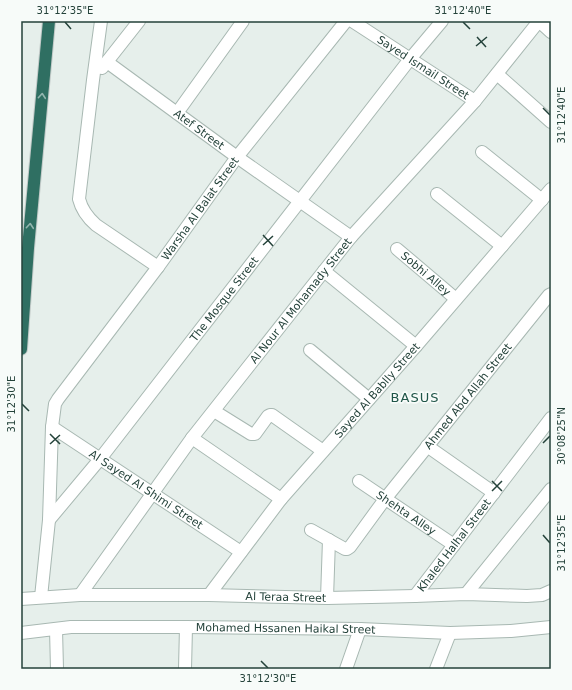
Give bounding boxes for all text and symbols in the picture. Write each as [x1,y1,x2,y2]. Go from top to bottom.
text: 31°12'35"E [37,5,93,16]
text: 31°12'40"E [435,5,491,16]
street label: Sayed Ismail Street [375,33,472,102]
text: 31°12'40"E [556,87,567,143]
one-way arrow [37,93,46,99]
street label: Atef Street [171,107,227,152]
street label: Warsha Al Balat Street [159,154,242,263]
one-way arrow [25,223,34,229]
street label: Al Nour Al Mohamady Street [247,235,355,366]
street label: Sobhi Alley [398,249,454,299]
street label: The Mosque Street [187,253,261,345]
street label: Sayed Al Bablly Street [332,340,423,441]
street label: Ahmed Abd Allah Street [421,340,515,452]
text: 31°12'30"E [6,376,17,432]
district label: BASUS [391,390,439,405]
text: 30°08'25"N [556,407,567,465]
street label: Al Sayed Al Shimi Street [87,447,206,532]
street label: Shehta Alley [374,488,439,538]
street label: Khaled Halhal Street [414,496,494,594]
text: 31°12'35"E [556,515,567,571]
street label: Al Teraa Street [245,589,327,604]
street label: Mohamed Hssanen Haikal Street [196,621,376,636]
text: 31°12'30"E [240,673,296,684]

